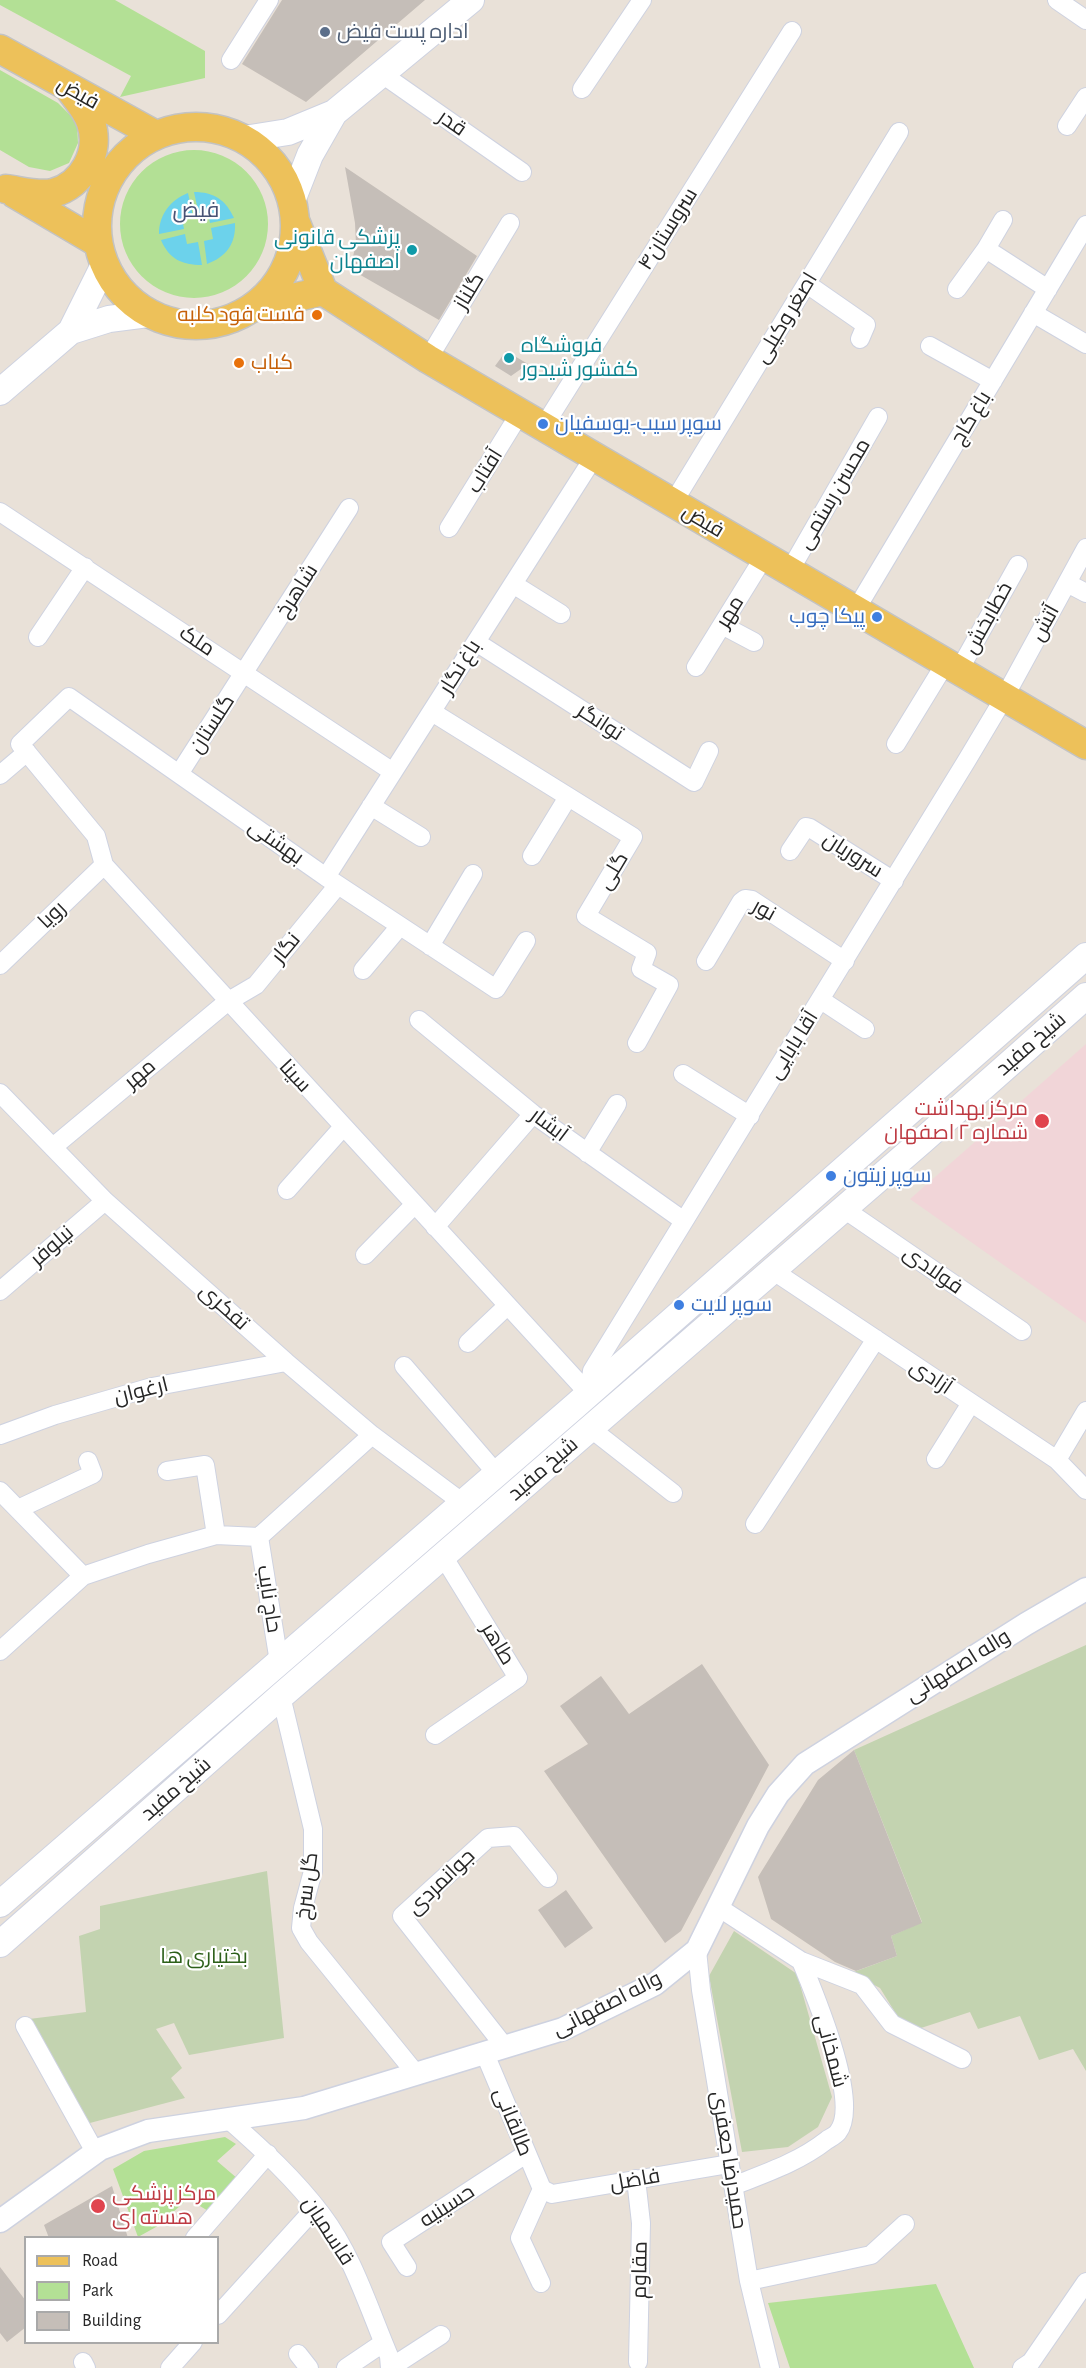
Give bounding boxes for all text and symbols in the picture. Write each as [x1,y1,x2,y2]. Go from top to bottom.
place label: اداره پست فیض [337,19,469,45]
marker: اداره پست فیض [318,25,332,39]
street label: فیض [52,71,104,115]
street label: قدر [433,104,471,142]
street label: سروستان۴ [633,183,703,275]
district label: فیض [173,197,219,223]
place label: پزشکی قانونی اصفهان [274,225,400,275]
marker: پزشکی قانونی اصفهان [405,243,419,257]
street label: گلناز [448,268,490,314]
street label: اصغر وکیلی [749,268,823,368]
place label: فست فود کلبه [177,302,305,328]
marker: فست فود کلبه [310,308,324,322]
place label: فروشگاه کفشور شیدور [521,333,638,383]
place label: کباب [251,350,293,376]
marker: فروشگاه کفشور شیدور [502,351,516,365]
marker: کباب [232,356,246,370]
street label: باغ کاج [945,386,997,450]
place label: سوپر سیب-یوسفیان [555,411,722,437]
marker: سوپر سیب-یوسفیان [536,417,550,431]
street label: محسن رستمی [792,434,876,554]
street label: آفتاب [462,444,508,498]
street label: فیض [677,499,729,543]
street label: شاهرخ [270,559,324,623]
street label: خطابخش [958,578,1018,658]
street label: مهر [710,591,750,633]
street label: آتش [1025,601,1065,645]
place label: پیکا چوب [789,604,865,630]
marker: پیکا چوب [870,610,884,624]
street label: ملک [175,620,219,662]
street label: باغ نگار [434,635,486,699]
street label: گلستان [184,690,240,758]
street label: توانگر [572,698,628,746]
street label: بهشتی [243,814,309,870]
street label: سروریان [818,826,888,884]
street label: گلی [592,848,634,894]
street label: نور [748,893,780,927]
street label: رویا [33,896,71,934]
street label: نگار [266,928,306,968]
street label: آقا بابایی [762,1006,824,1084]
street label: شیخ مفید [991,1007,1071,1081]
street label: مهر [119,1054,161,1094]
street label: سینا [274,1054,316,1098]
place label: مرکز بهداشت شماره ۲ اصفهان [884,1096,1028,1146]
street label: آبشار [525,1103,573,1147]
marker: مرکز بهداشت شماره ۲ اصفهان [1033,1112,1051,1130]
place label: سوپر زیتون [843,1163,931,1189]
marker: سوپر زیتون [824,1169,838,1183]
street label: نیلوفر [25,1220,79,1272]
street label: فولادی [898,1240,968,1300]
street label: تفکری [194,1278,254,1336]
place label: سوپر لایت [691,1292,772,1318]
marker: سوپر لایت [672,1298,686,1312]
street label: آزادی [905,1354,957,1400]
street label: ارغوان [111,1372,171,1410]
street label: شیخ مفید [503,1432,583,1506]
street label: حاج نایب [251,1563,287,1635]
street label: طاهر [476,1618,520,1670]
street label: واله اصفهانی [901,1624,1015,1708]
street label: شیخ مفید [136,1752,216,1826]
street label: جوانمردی [402,1844,480,1920]
street label: گل سرخ [290,1851,324,1921]
park label: بختیاری ها [160,1944,248,1970]
street label: واله اصفهانی [548,1966,666,2042]
street label: شمخانی [809,2012,853,2090]
street label: طالقانی [488,2084,538,2160]
street label: حمیدرضا جعفری [706,2089,752,2231]
street label: فاضل [608,2163,662,2197]
street label: حسینیه [415,2179,479,2233]
place label: مرکز پزشکی هسته ای [112,2181,216,2231]
street label: قاسمیان [297,2192,359,2270]
marker: مرکز پزشکی هسته ای [89,2197,107,2215]
legend [24,2236,219,2344]
street label: مقاوم [627,2241,653,2299]
text: Road [82,2252,118,2270]
text: Park [82,2282,113,2300]
text: Building [82,2312,141,2330]

